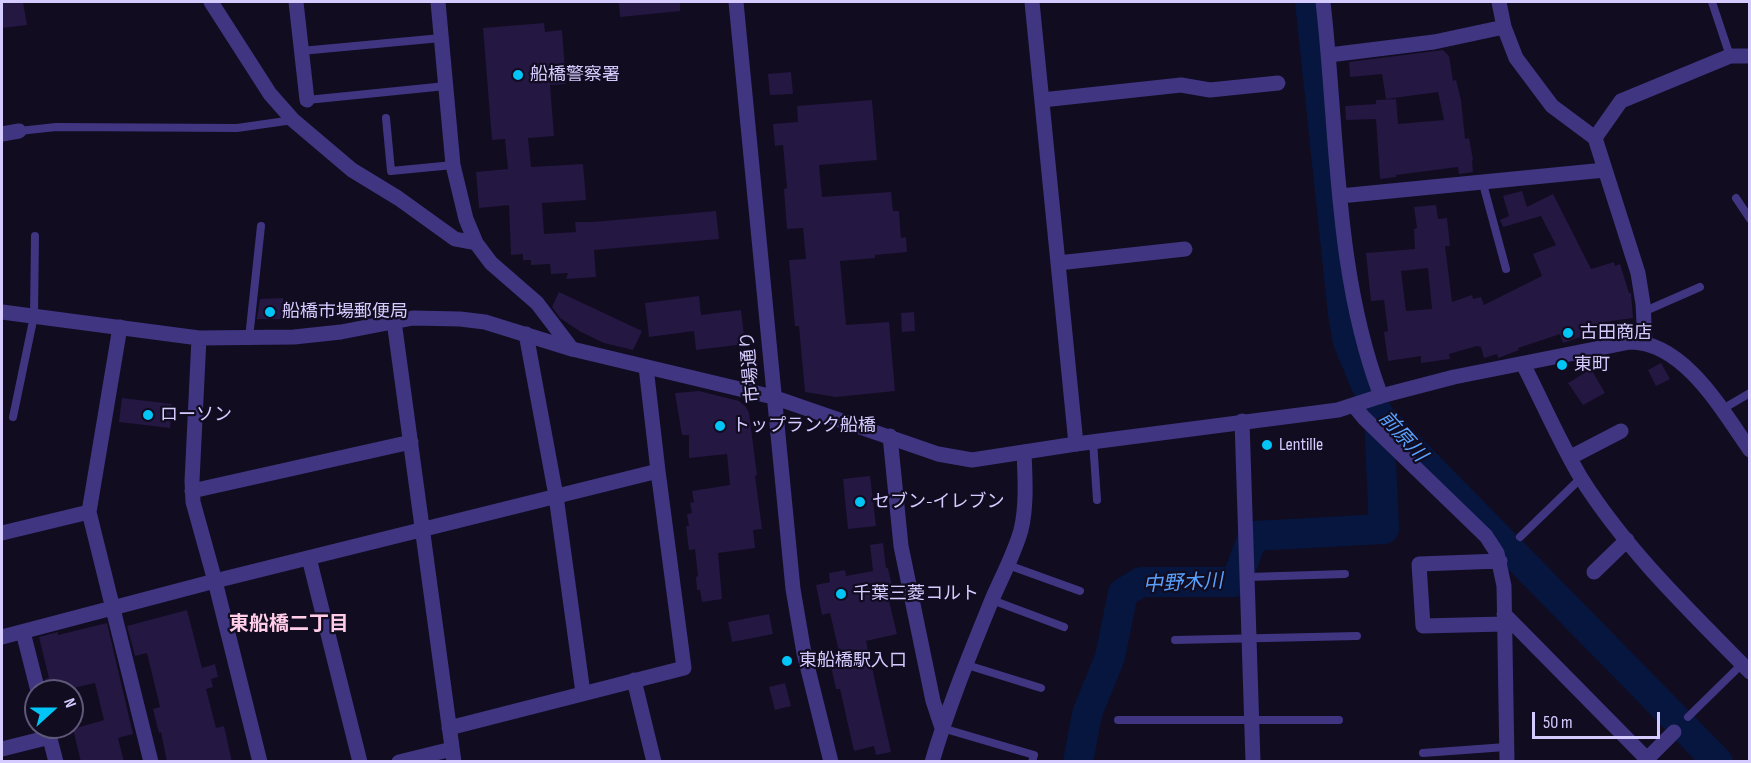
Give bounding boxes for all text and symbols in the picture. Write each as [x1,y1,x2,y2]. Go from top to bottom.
place label: 船橋警察署 [530,64,620,86]
marker: 船橋警察署 [511,68,525,82]
place label: 船橋市場郵便局 [282,301,408,323]
marker: 船橋市場郵便局 [263,305,277,319]
place label: 古田商店 [1580,322,1652,344]
marker: 古田商店 [1561,326,1575,340]
street label: 市場通り [737,330,765,404]
place label: 東町 [1574,354,1610,376]
marker: 東町 [1555,358,1569,372]
place label: ローソン [160,404,232,426]
water label: 前原川 [1373,407,1431,467]
marker: ローソン [141,408,155,422]
place label: トップランク船橋 [732,415,876,437]
marker: トップランク船橋 [713,419,727,433]
place label: Lentille [1279,434,1323,456]
marker: Lentille [1260,438,1274,452]
place label: セブン-イレブン [872,491,1005,513]
marker: セブン-イレブン [853,495,867,509]
water label: 中野木川 [1142,570,1224,598]
place label: 千葉三菱コルト [853,583,979,605]
marker: 千葉三菱コルト [834,587,848,601]
district label: 東船橋二丁目 [229,613,349,637]
place label: 東船橋駅入口 [799,650,907,672]
marker: 東船橋駅入口 [780,654,794,668]
north arrow [24,679,84,739]
text: N [59,696,80,710]
scale bar [1535,700,1662,738]
text: 50 m [1543,712,1573,733]

